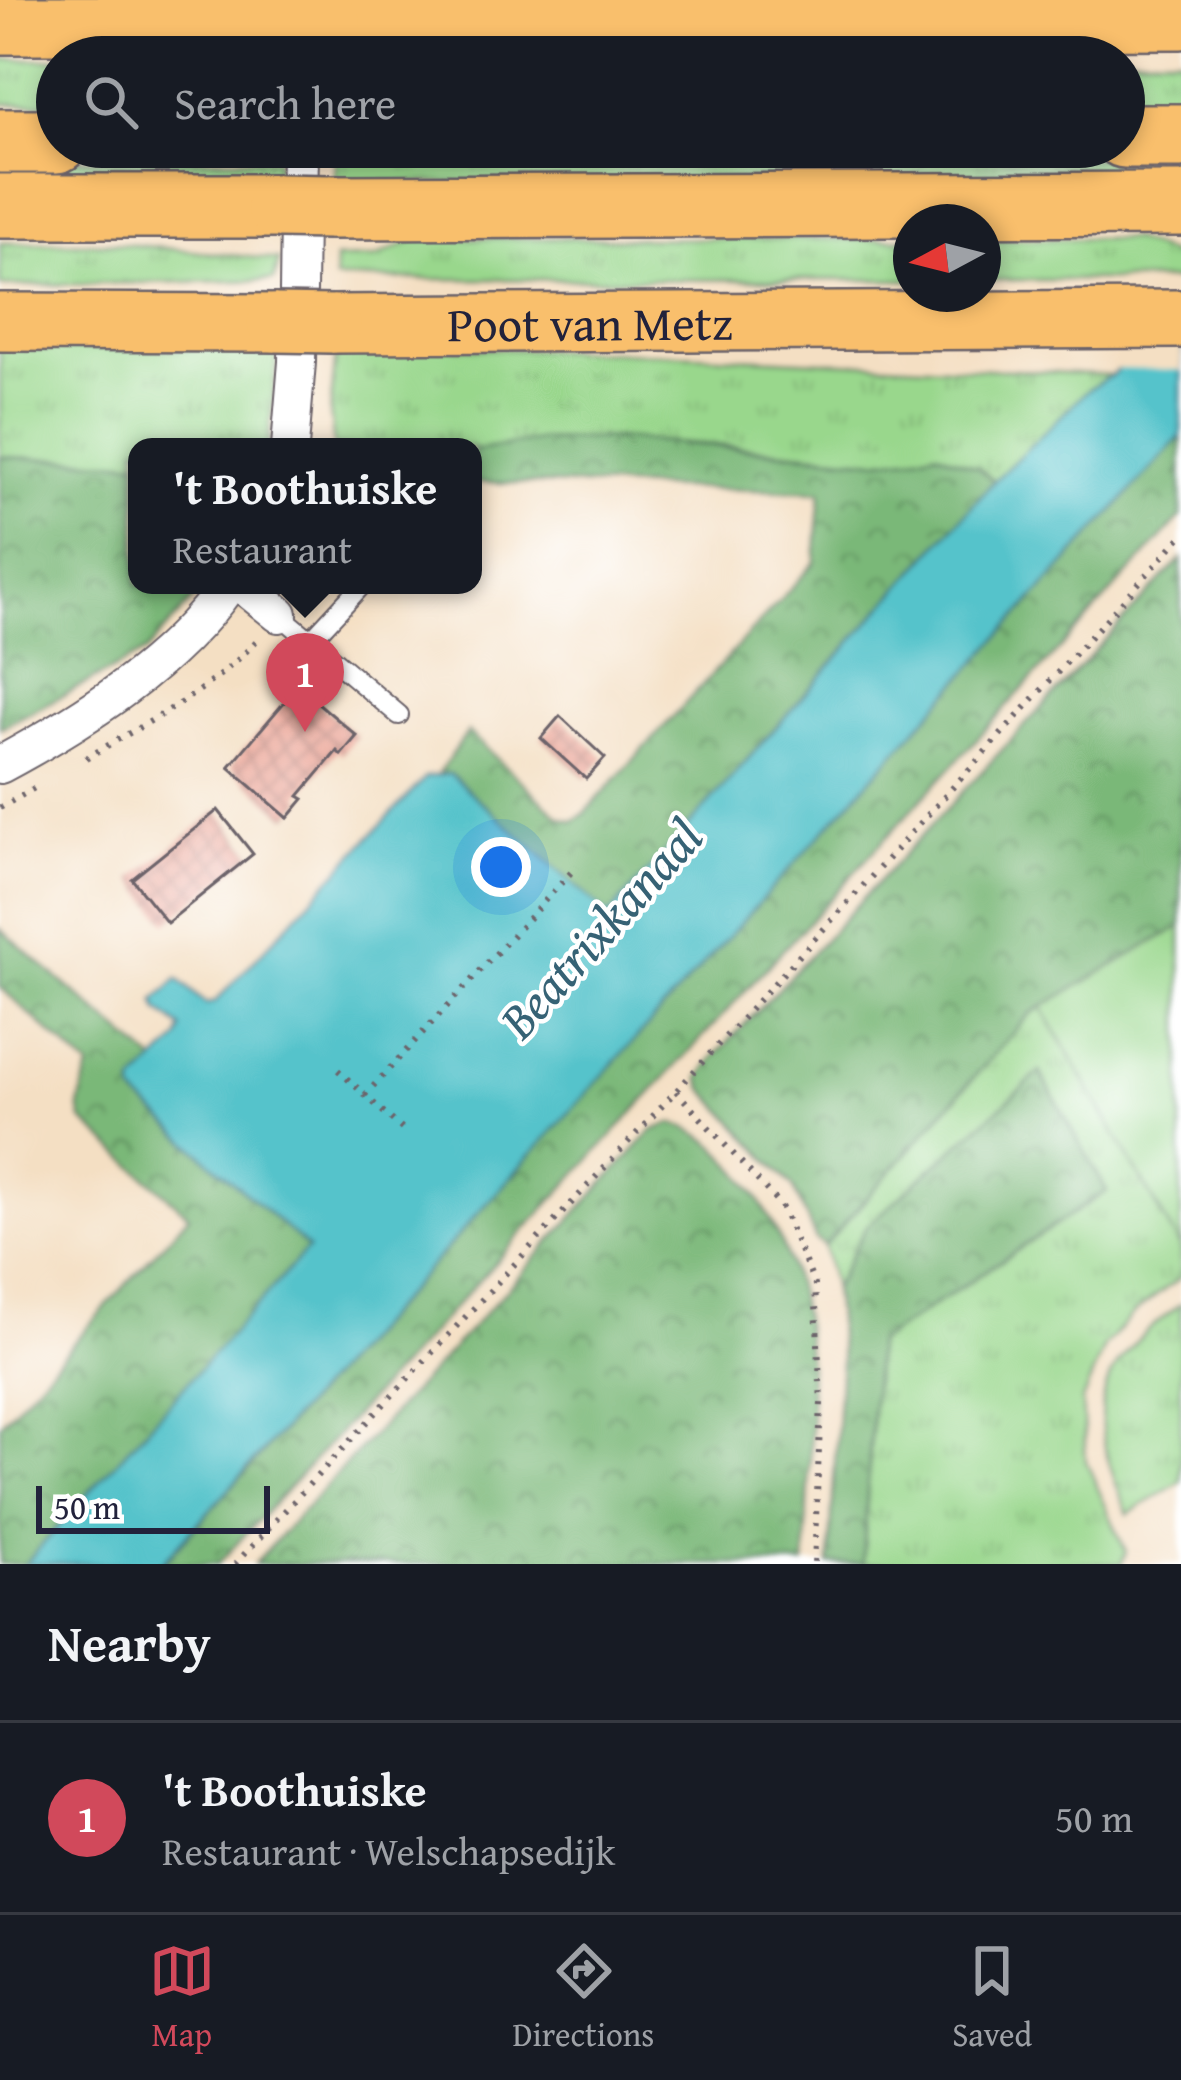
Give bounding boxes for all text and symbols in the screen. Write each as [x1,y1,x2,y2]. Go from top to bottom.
search box [36,36,1145,168]
icon: search [78,69,144,135]
text: Search here [174,70,396,135]
north arrow [893,204,1001,312]
street label: Poot van Metz [447,286,733,359]
popup [128,438,482,594]
text: 't Boothuiske [173,455,437,520]
text: Restaurant [173,520,352,577]
pin: 1 [266,633,344,732]
water label: Beatrixkanaal [480,801,719,1055]
your location [471,837,531,897]
scale bar [36,1480,270,1533]
text: 50 m [54,1483,120,1531]
text: Nearby [48,1605,211,1680]
text: 't Boothuiske [162,1757,427,1822]
text: 1 [77,1789,97,1846]
text: 50 m [1055,1789,1133,1846]
text: Restaurant · Welschapsedijk [162,1822,615,1879]
tab: Map [149,1938,215,2058]
tab: Directions [513,1938,654,2058]
tab: Saved [952,1938,1032,2058]

